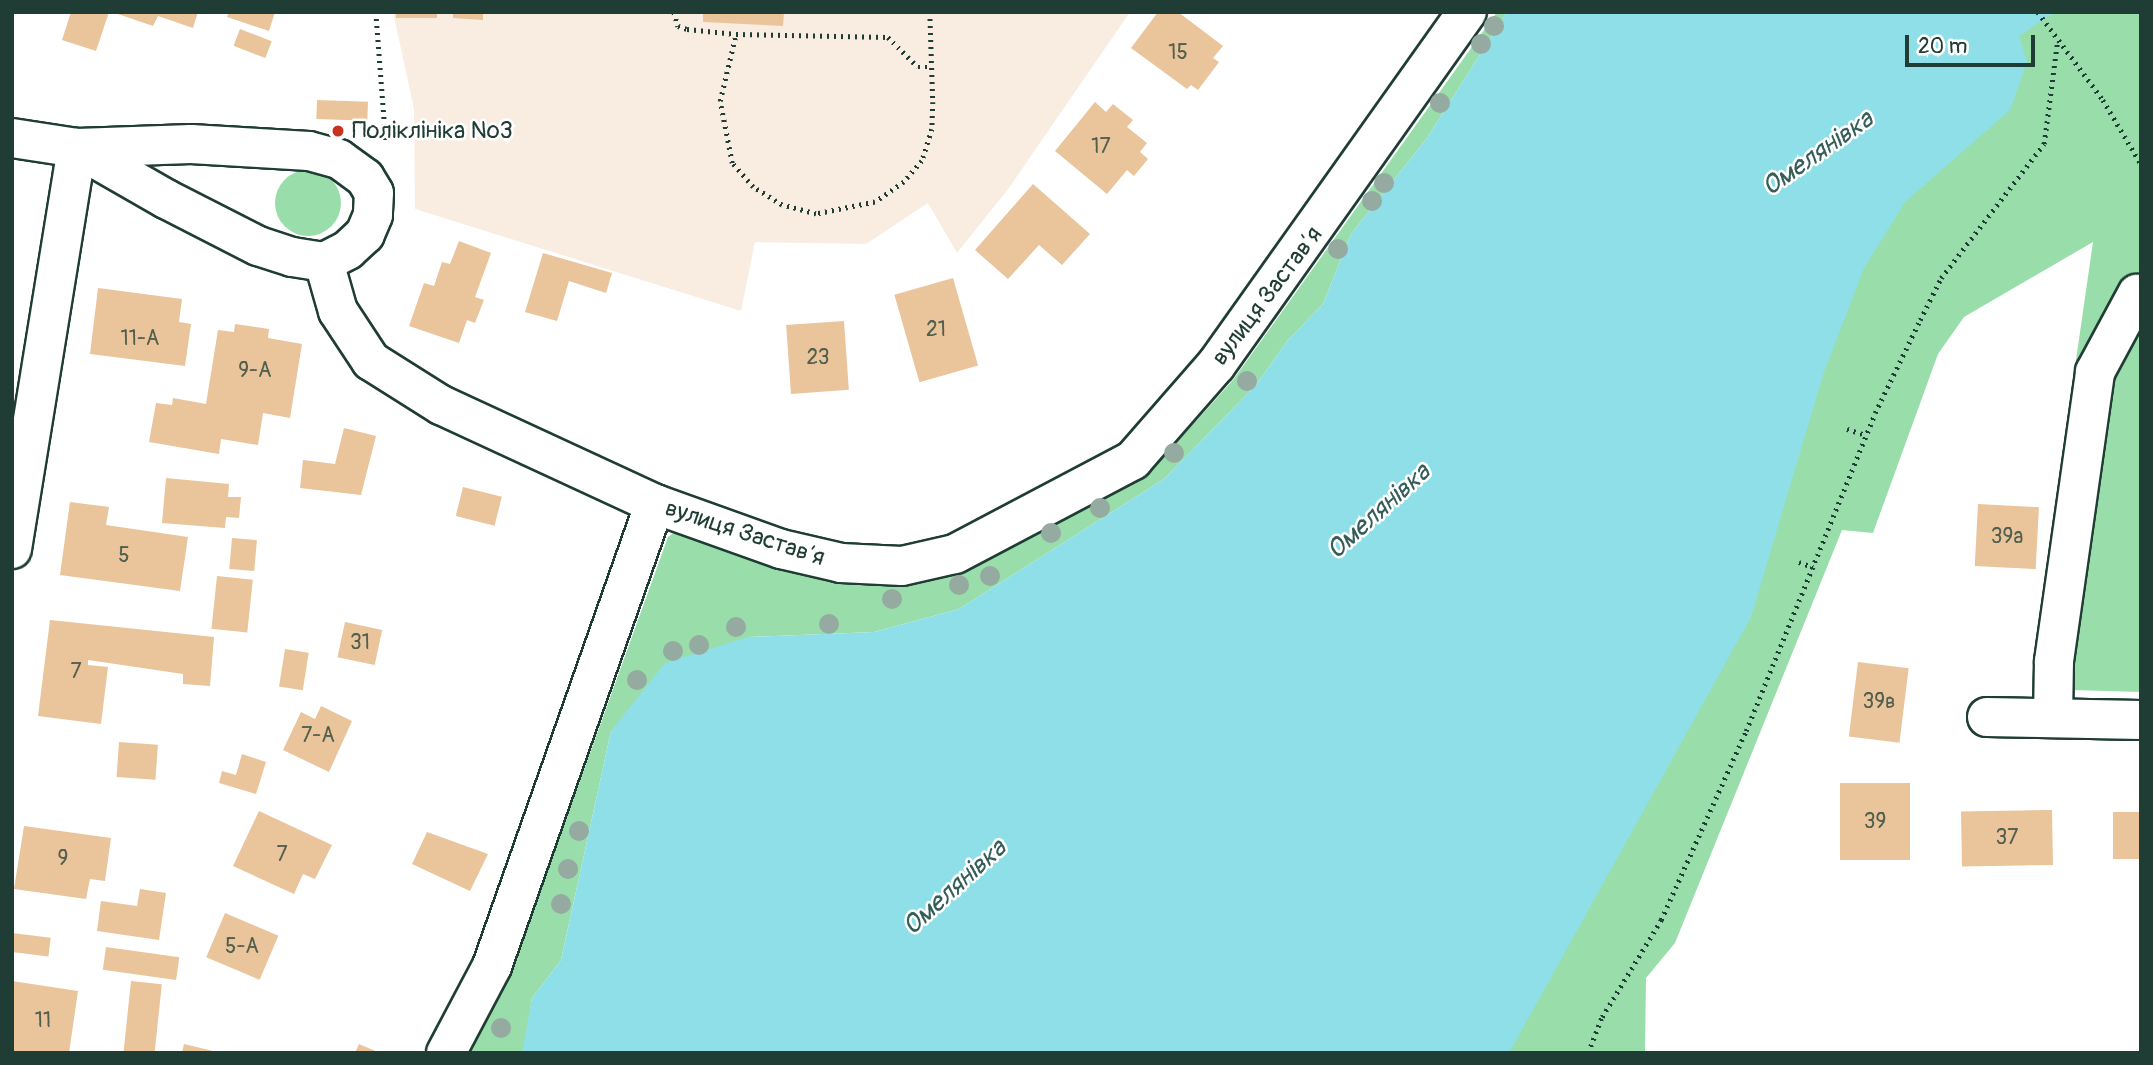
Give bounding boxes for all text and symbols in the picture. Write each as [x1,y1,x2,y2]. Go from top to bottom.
scale bar [1908,21,2038,65]
text: 20 m [1918,33,1967,60]
house number: 15 [1168,40,1188,66]
water label: Омелянівка [1757,104,1879,204]
place label: Поліклініка №3 [352,117,513,145]
marker: Поліклініка №3 [330,123,346,139]
house number: 17 [1091,134,1111,160]
street label: вулиця Заставʼя [1206,221,1328,371]
house number: 21 [926,317,946,343]
house number: 11-А [121,326,159,352]
house number: 23 [807,345,829,371]
house number: 9-А [238,358,272,384]
water label: Омелянівка [1321,457,1437,567]
street label: вулиця Заставʼя [662,494,828,572]
house number: 39а [1991,524,2023,550]
house number: 5 [118,543,130,569]
house number: 31 [350,630,370,656]
house number: 7 [70,659,82,685]
house number: 39в [1863,689,1895,715]
house number: 7-А [301,723,335,749]
house number: 39 [1864,809,1886,835]
house number: 37 [1996,825,2018,851]
water label: Омелянівка [897,833,1013,943]
house number: 7 [276,842,288,868]
house number: 9 [58,846,68,872]
house number: 5-А [225,934,259,960]
house number: 11 [35,1008,51,1034]

